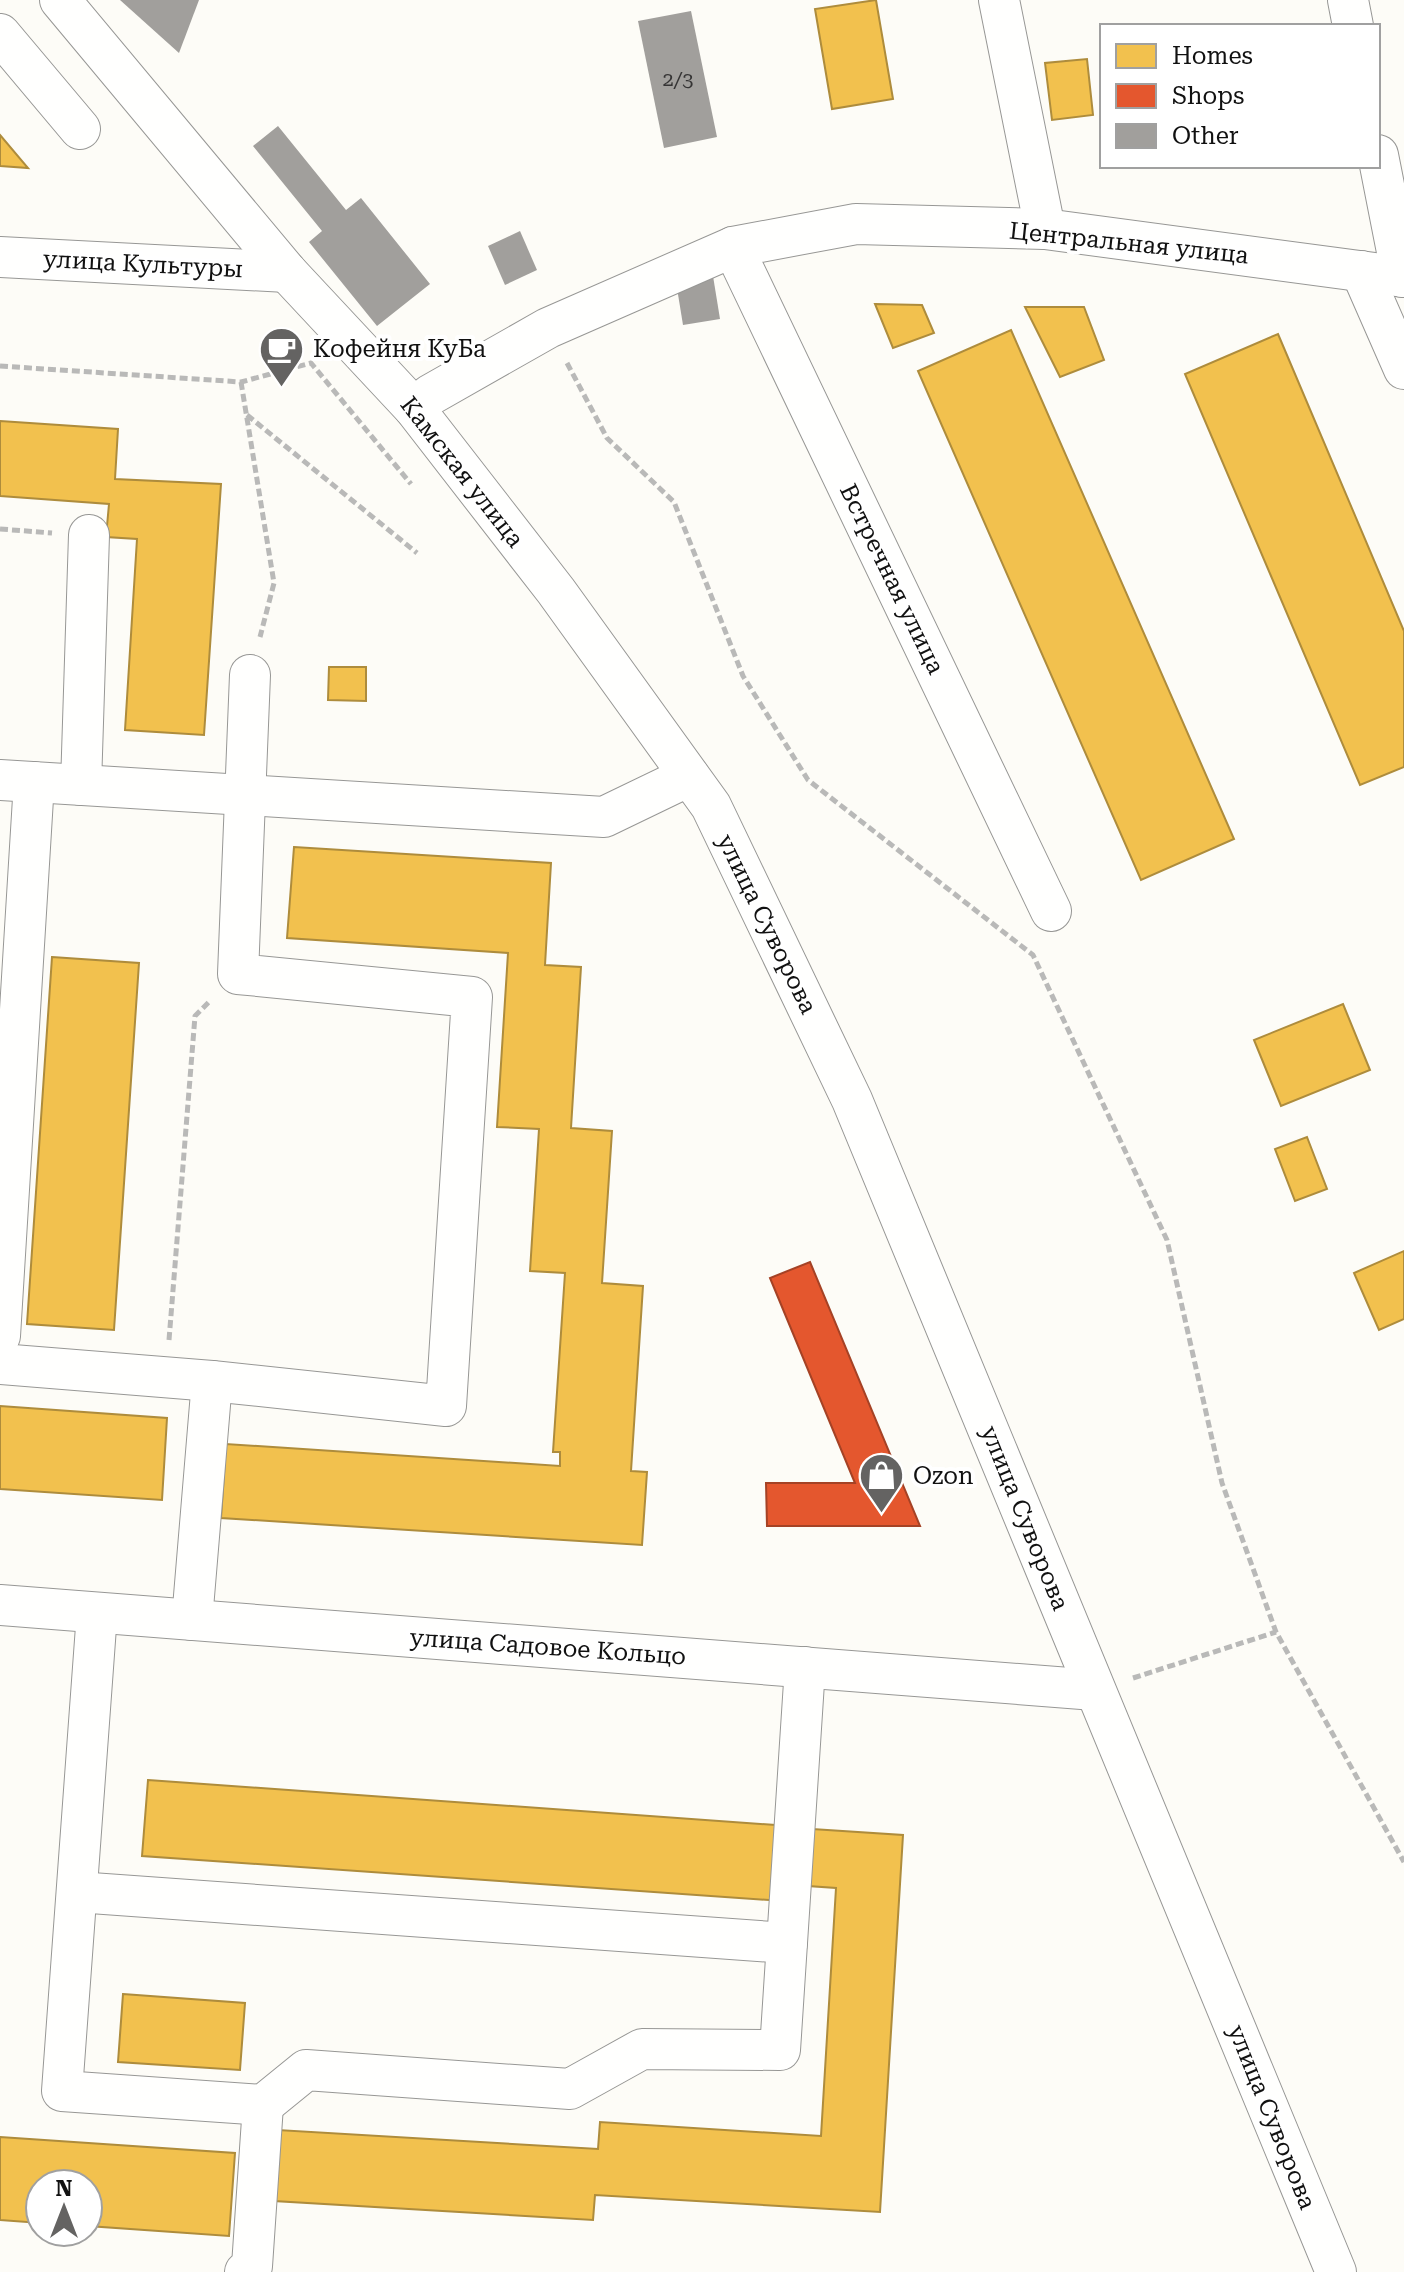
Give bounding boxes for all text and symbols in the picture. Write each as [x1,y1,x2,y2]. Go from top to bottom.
legend [1100,24,1380,168]
text: Homes [1172,42,1253,70]
house number: 2/3 [663,67,693,91]
text: Shops [1172,82,1244,110]
text: Other [1172,122,1239,150]
street label: Центральная улица [1008,217,1250,269]
street label: улица Культуры [42,245,244,283]
cafe icon: Кофейня КуБа [258,325,306,388]
place label: Кофейня КуБа [313,335,486,363]
street label: Камская улица [395,391,529,553]
street label: Встречная улица [834,479,950,679]
street label: улица Суворова [711,830,823,1018]
street label: улица Суворова [975,1422,1075,1614]
shop icon: Ozon [858,1452,906,1515]
place label: Ozon [913,1462,974,1490]
street label: улица Садовое Кольцо [409,1623,687,1671]
street label: улица Суворова [1222,2021,1322,2213]
north arrow [24,2168,104,2248]
text: N [56,2176,73,2201]

